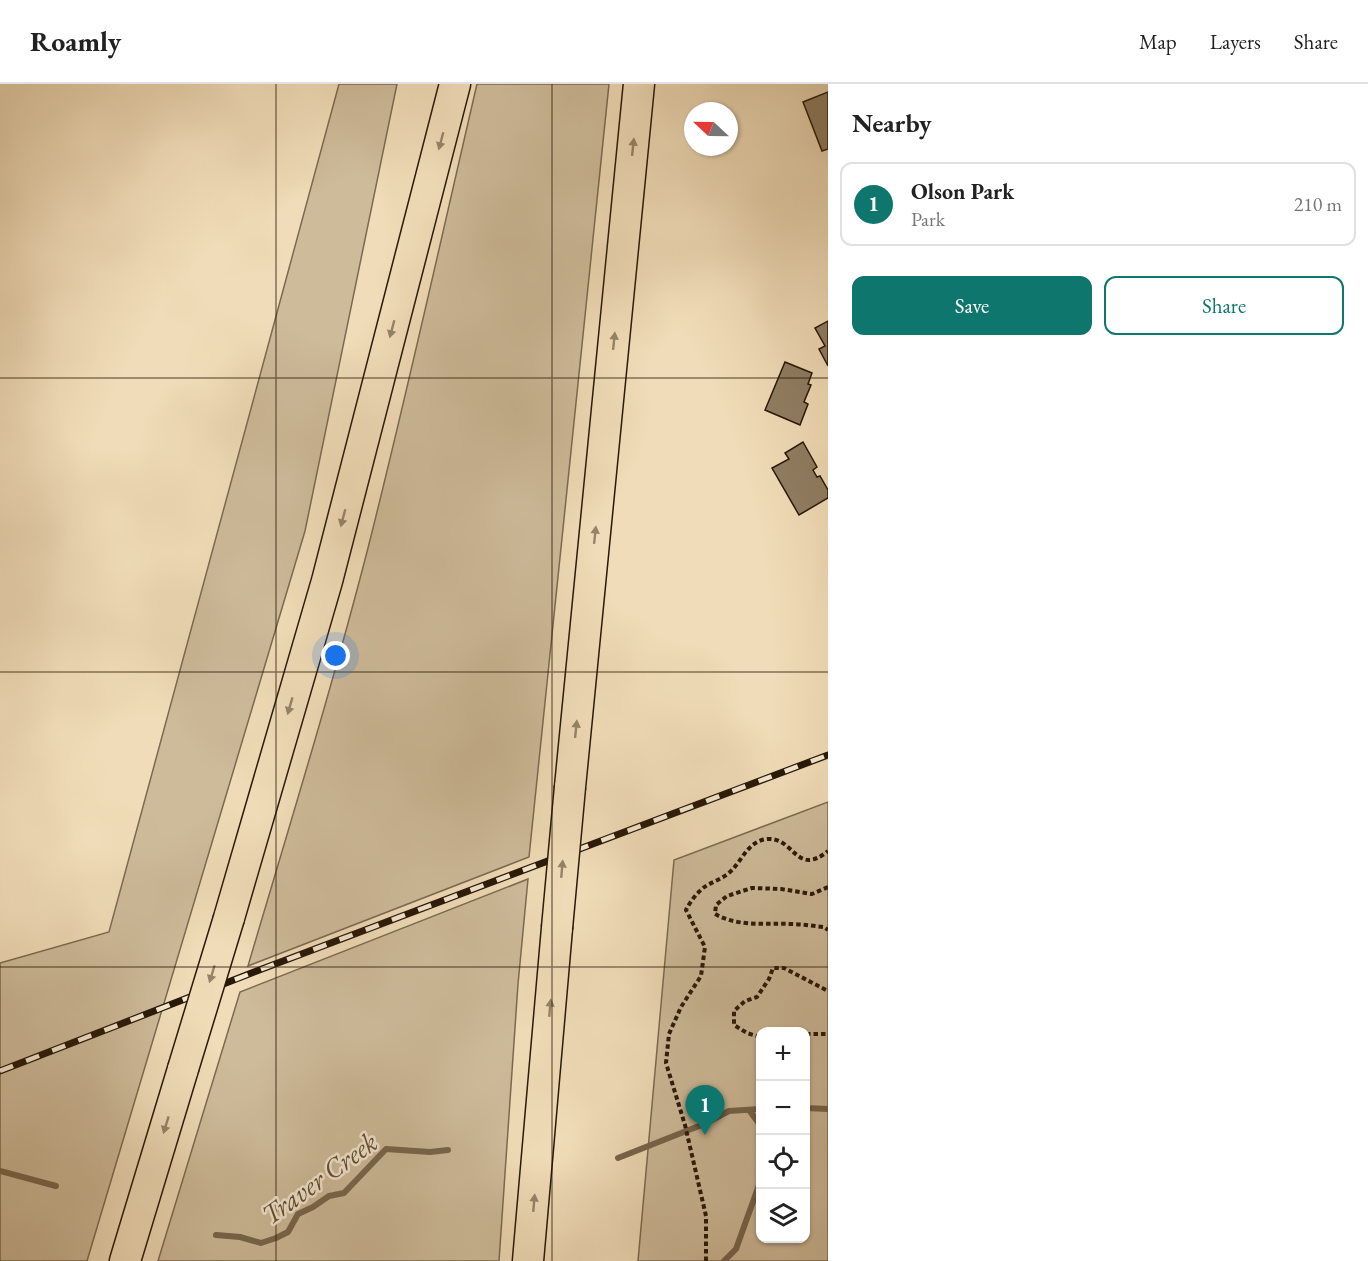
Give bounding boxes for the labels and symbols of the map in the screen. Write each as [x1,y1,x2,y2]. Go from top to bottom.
north arrow [684,102,738,156]
one-way arrow [436,132,446,150]
one-way arrow [628,137,638,156]
one-way arrow [387,321,396,339]
one-way arrow [609,331,619,350]
one-way arrow [338,509,347,527]
one-way arrow [590,525,600,544]
your location [321,641,350,670]
one-way arrow [285,697,294,715]
one-way arrow [571,719,581,738]
one-way arrow [557,860,567,879]
one-way arrow [207,965,216,983]
one-way arrow [545,999,555,1018]
pin: 1 [686,1086,724,1135]
one-way arrow [161,1116,170,1134]
water label: Traver Creek [254,1124,384,1232]
one-way arrow [529,1193,539,1212]

